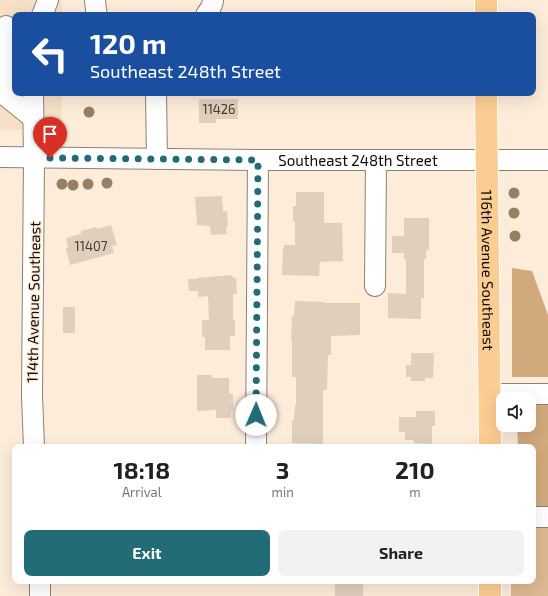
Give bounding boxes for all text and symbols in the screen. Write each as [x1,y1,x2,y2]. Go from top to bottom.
text: 120 m [90,26,167,60]
icon: left [24,28,76,80]
text: Southeast 248th Street [90,60,281,82]
house number: 11426 [202,101,236,117]
pin [33,117,67,158]
icon: arrive [39,123,61,145]
street label: Southeast 248th Street [278,151,438,169]
street label: 116th Avenue Southeast [478,189,498,351]
street label: 114th Avenue Southeast [23,221,43,383]
house number: 11407 [75,238,108,254]
map controls [496,392,536,432]
button: sound [496,392,536,432]
position arrow [235,394,277,436]
text: 18:18 [113,455,170,484]
text: 3 [276,455,289,484]
text: 210 [395,455,435,484]
text: Arrival [122,484,162,500]
text: min [272,484,294,500]
text: m [409,484,421,500]
button: Exit [24,530,270,576]
button: Share [278,530,524,576]

